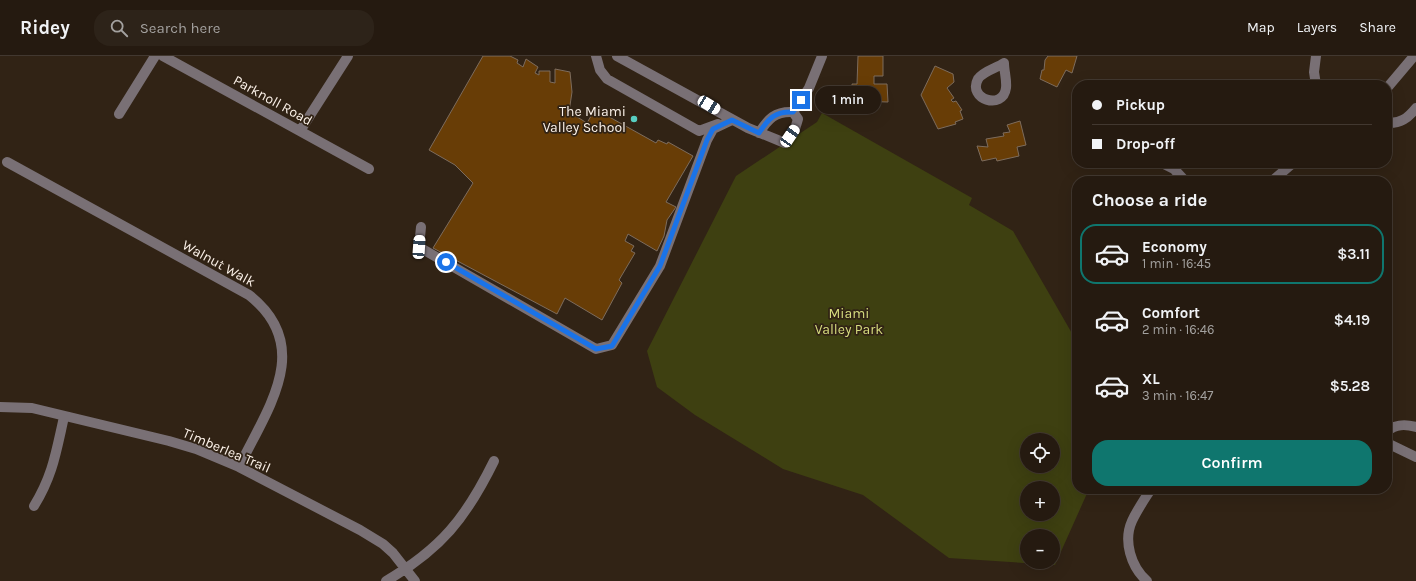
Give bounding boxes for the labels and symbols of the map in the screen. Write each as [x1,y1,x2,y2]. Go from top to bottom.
street label: Parknoll Road [230,72,315,129]
callout: 1 min [815,86,881,114]
route end [792,91,810,109]
car [696,94,722,116]
place label: The Miami Valley School [543,103,626,136]
marker: The Miami Valley School [629,114,639,124]
car [778,123,802,149]
car [412,235,426,259]
street label: Walnut Walk [179,236,258,291]
route start [437,253,455,271]
park label: Miami Valley Park [815,305,883,338]
street label: Timberlea Trail [180,424,273,477]

